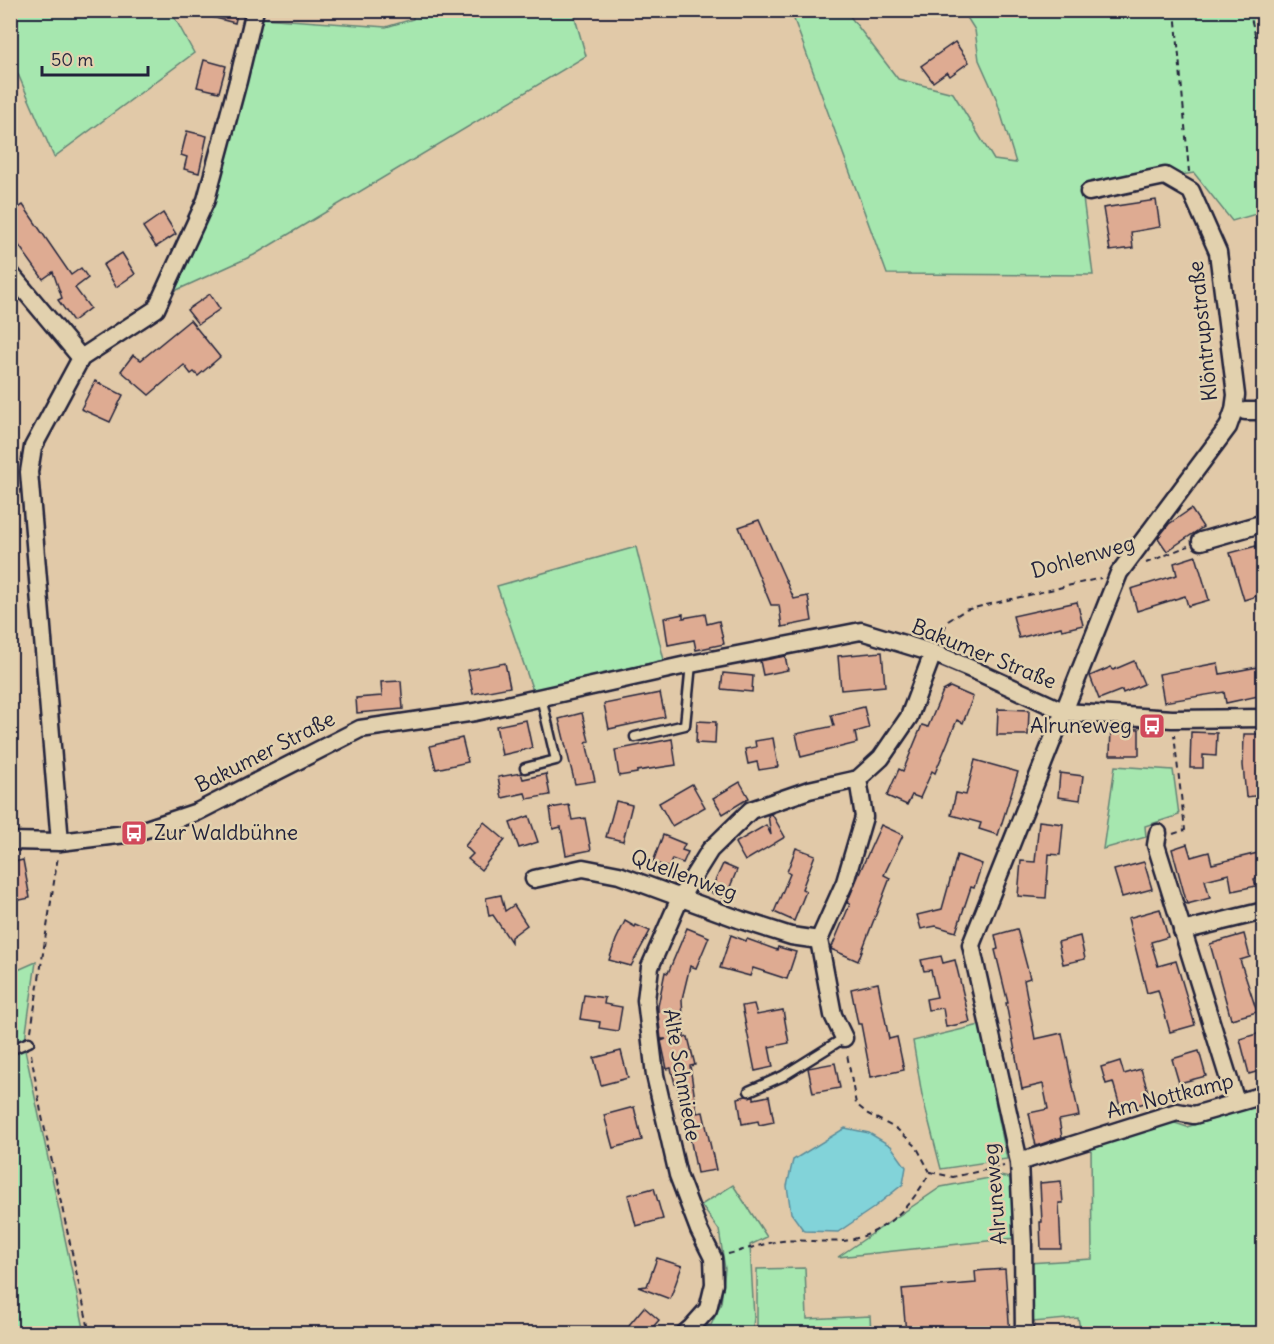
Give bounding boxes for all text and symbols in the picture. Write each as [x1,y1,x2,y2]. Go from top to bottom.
scale bar [42,39,148,77]
text: 50 m [51,48,93,71]
street label: Klöntrupstraße [1182,260,1223,403]
street label: Dohlenweg [1028,529,1138,584]
street label: Bakumer Straße [908,612,1060,695]
street label: Bakumer Straße [190,705,339,798]
bus stop icon: Alruneweg [1137,711,1167,741]
place label: Alruneweg [1030,712,1132,739]
bus stop icon: Zur Waldbühne [119,818,149,848]
place label: Zur Waldbühne [154,819,298,846]
street label: Quellenweg [627,843,741,906]
street label: Alte Schmiede [658,1007,707,1143]
street label: Am Nottkamp [1104,1067,1236,1124]
street label: Alruneweg [977,1142,1012,1246]

